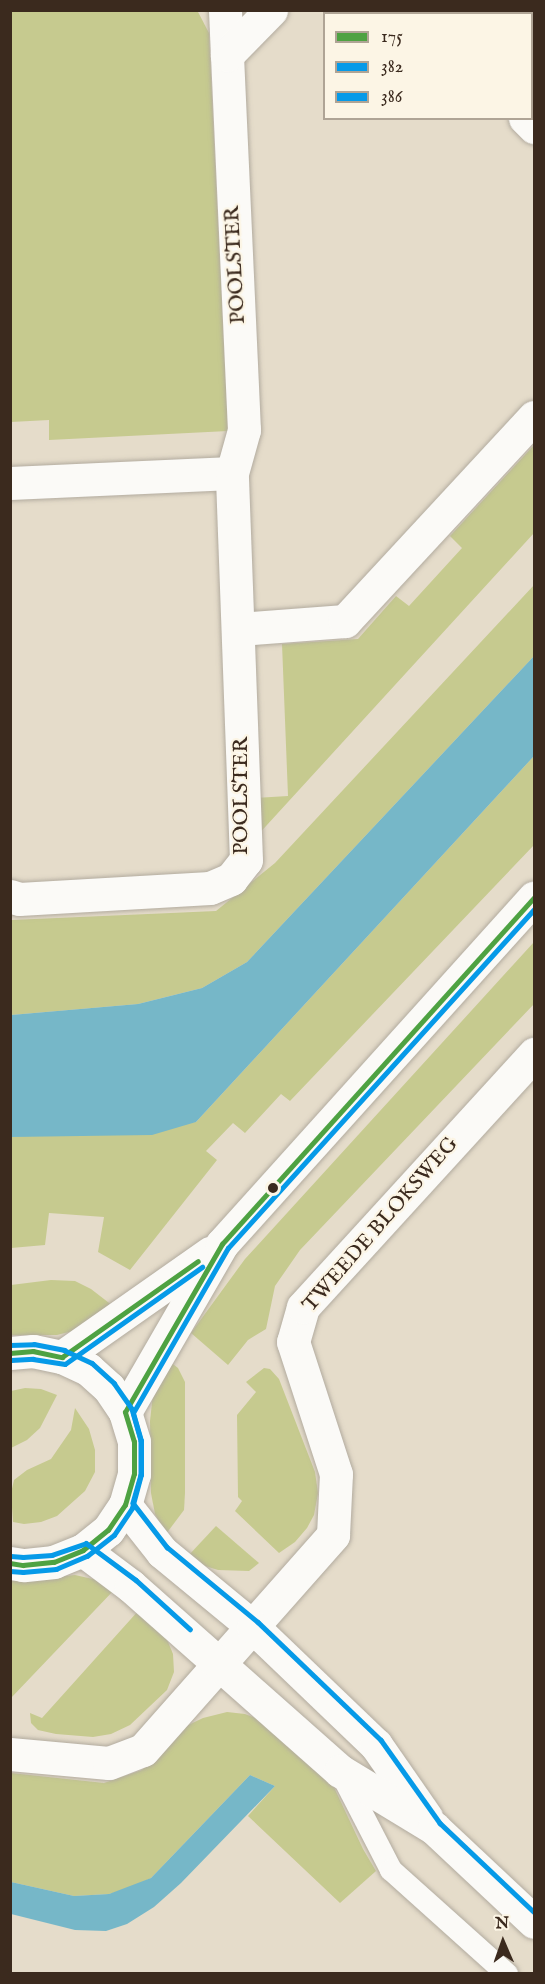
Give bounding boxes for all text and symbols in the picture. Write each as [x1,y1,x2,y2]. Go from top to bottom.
legend [323,12,533,120]
text: 175 [381,26,403,49]
text: 382 [381,56,403,79]
text: 386 [381,86,402,109]
street label: POOLSTER [220,205,252,325]
street label: POOLSTER [229,737,255,855]
street label: TWEEDE BLOKSWEG [298,1132,464,1318]
unlabelled marker [267,1182,279,1194]
north arrow [473,1912,533,1972]
text: N [495,1914,510,1934]

